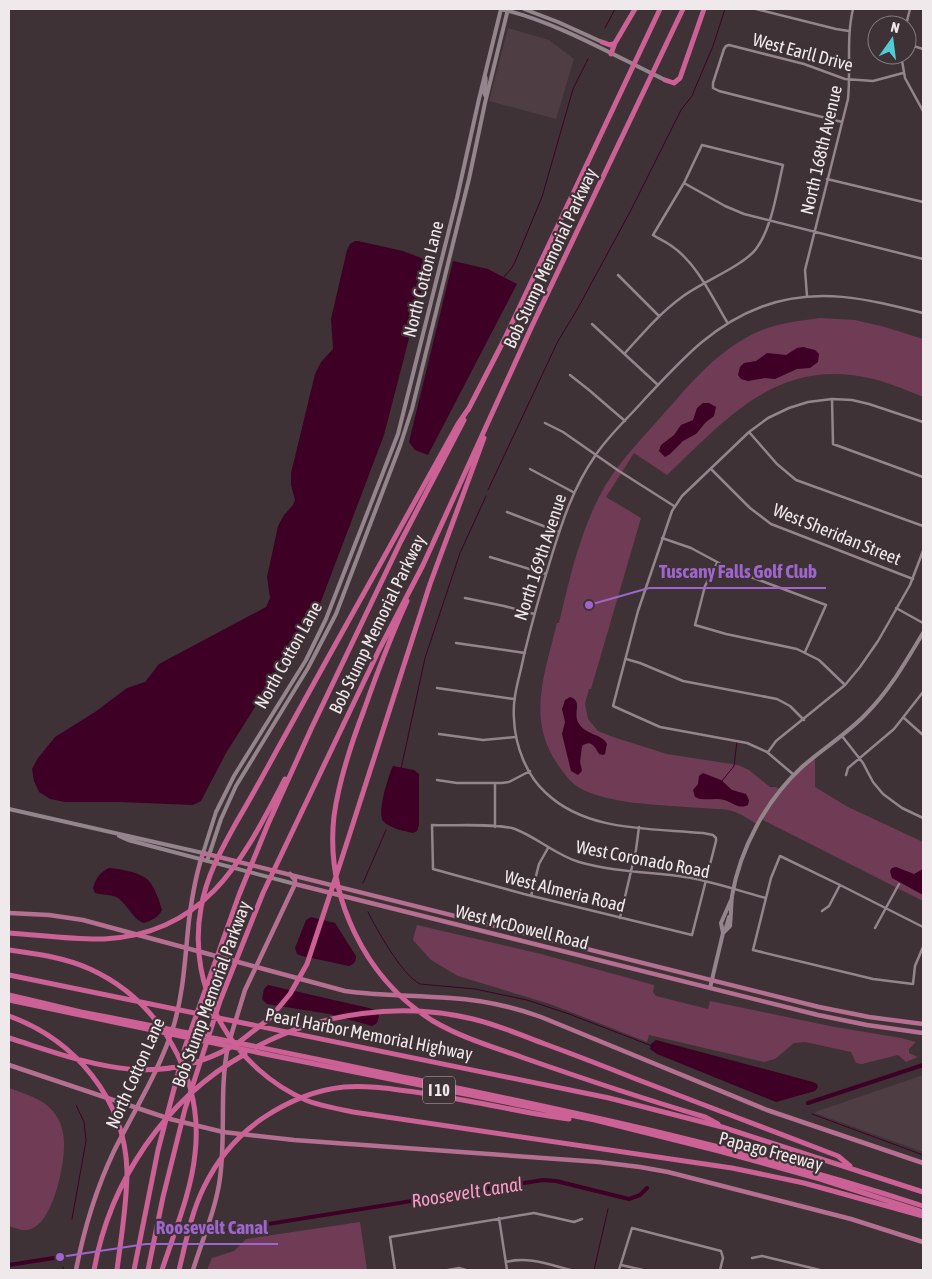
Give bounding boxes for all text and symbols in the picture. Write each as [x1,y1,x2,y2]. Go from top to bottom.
north arrow [867,15,917,65]
text: N [889,19,901,36]
street label: West Earll Drive [751,29,855,75]
street label: North 168th Avenue [796,83,846,217]
street label: Bob Stump Memorial Parkway [499,165,601,351]
street label: North Cotton Lane [398,219,448,339]
street label: North 169th Avenue [510,491,570,623]
street label: West Sheridan Street [770,499,904,569]
street label: Bob Stump Memorial Parkway [324,531,430,717]
callout: Tuscany Falls Golf Club [649,554,826,588]
text: Tuscany Falls Golf Club [659,560,817,582]
street label: North Cotton Lane [250,598,326,712]
street label: West Coronado Road [574,836,712,882]
street label: West Almeria Road [502,866,628,916]
street label: Bob Stump Memorial Parkway [168,898,254,1090]
street label: West McDowell Road [453,900,591,954]
street label: Pearl Harbor Memorial Highway [264,1004,474,1064]
street label: North Cotton Lane [101,1014,169,1132]
road number: I 10 [423,1076,455,1104]
street label: Papago Freeway [717,1127,825,1175]
water label: Roosevelt Canal [410,1172,524,1212]
callout: Roosevelt Canal [146,1210,278,1244]
text: Roosevelt Canal [156,1216,269,1238]

